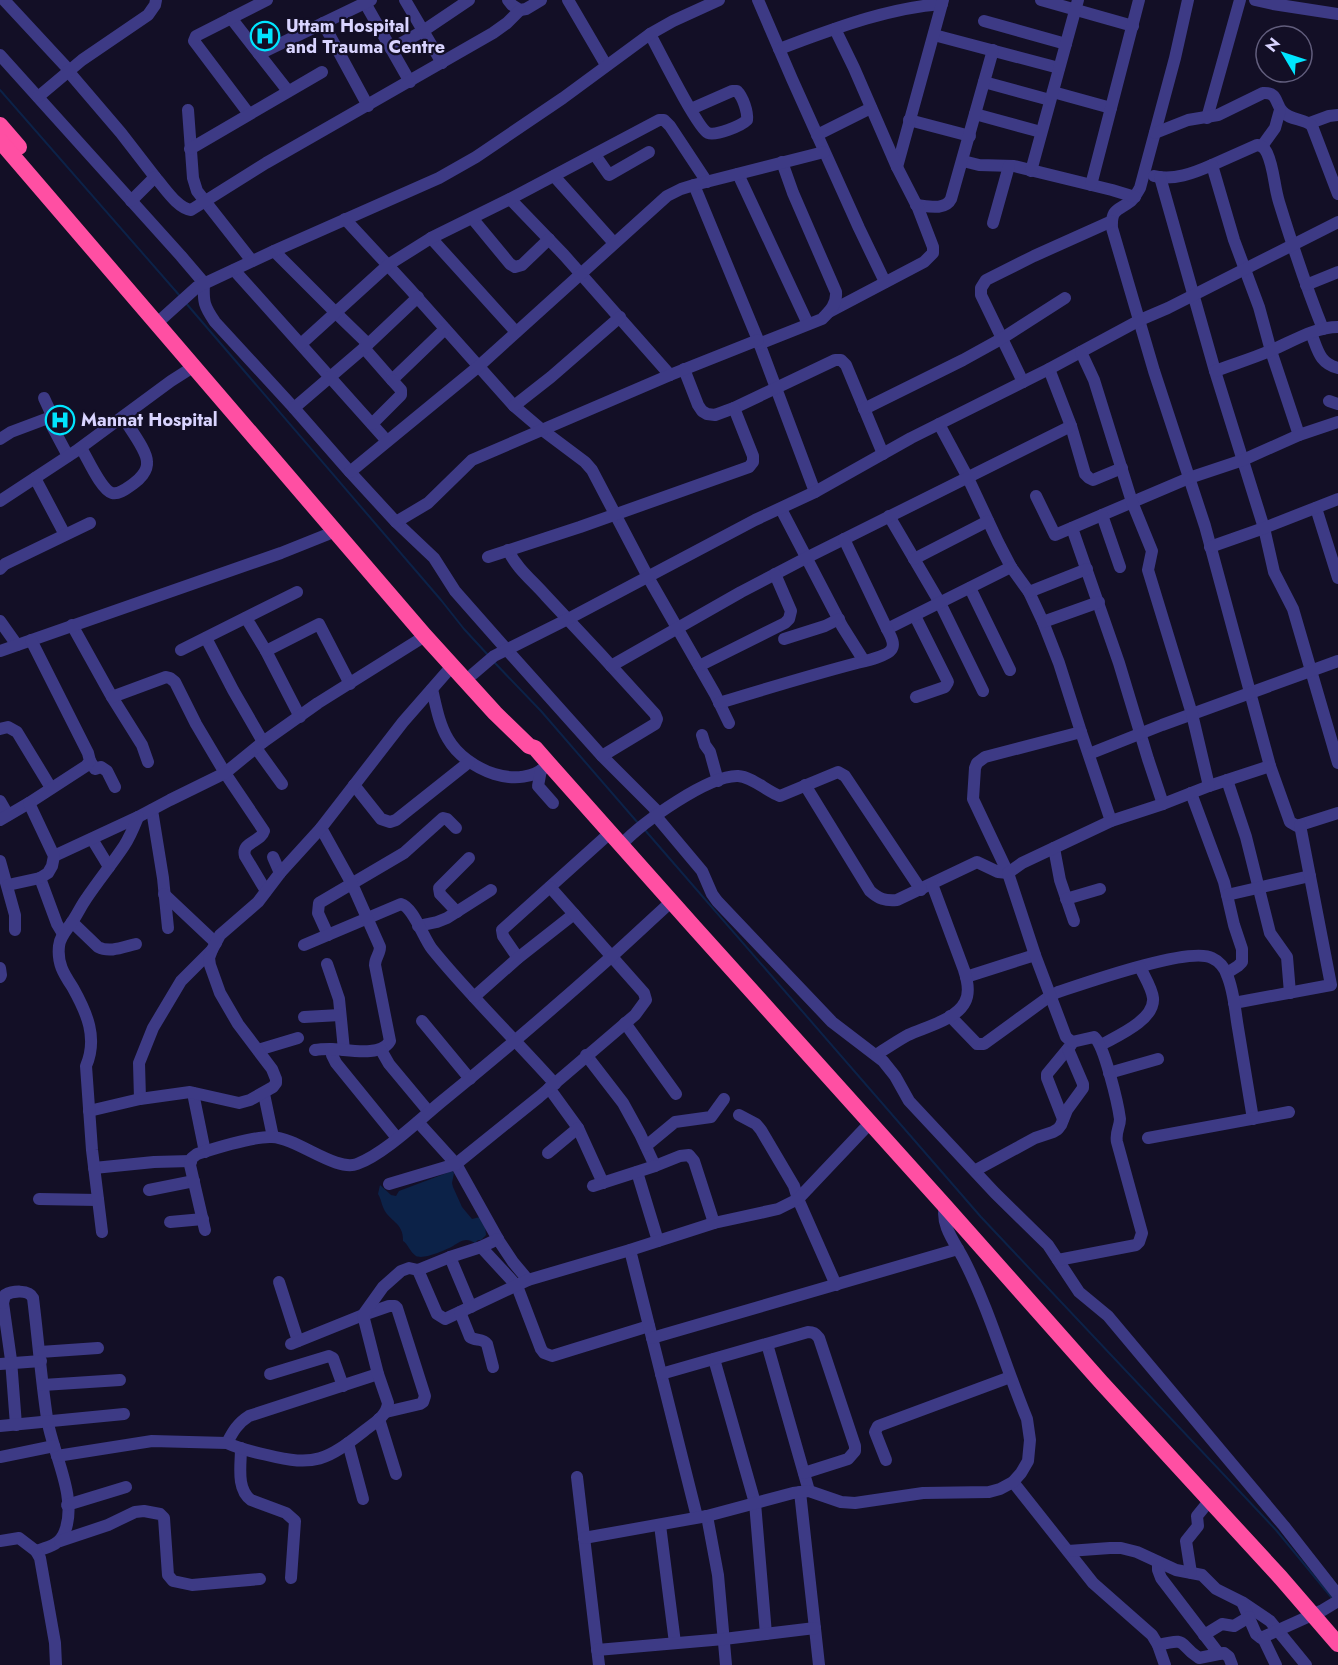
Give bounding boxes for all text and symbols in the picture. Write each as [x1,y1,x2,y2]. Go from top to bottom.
place label: Uttam Hospital and Trauma Centre [286,13,445,60]
hospital icon: Uttam Hospital and Trauma Centre [249,20,281,52]
north arrow [1254,24,1314,84]
text: N [1260,33,1286,57]
hospital icon: Mannat Hospital [44,404,76,436]
place label: Mannat Hospital [81,407,218,433]

